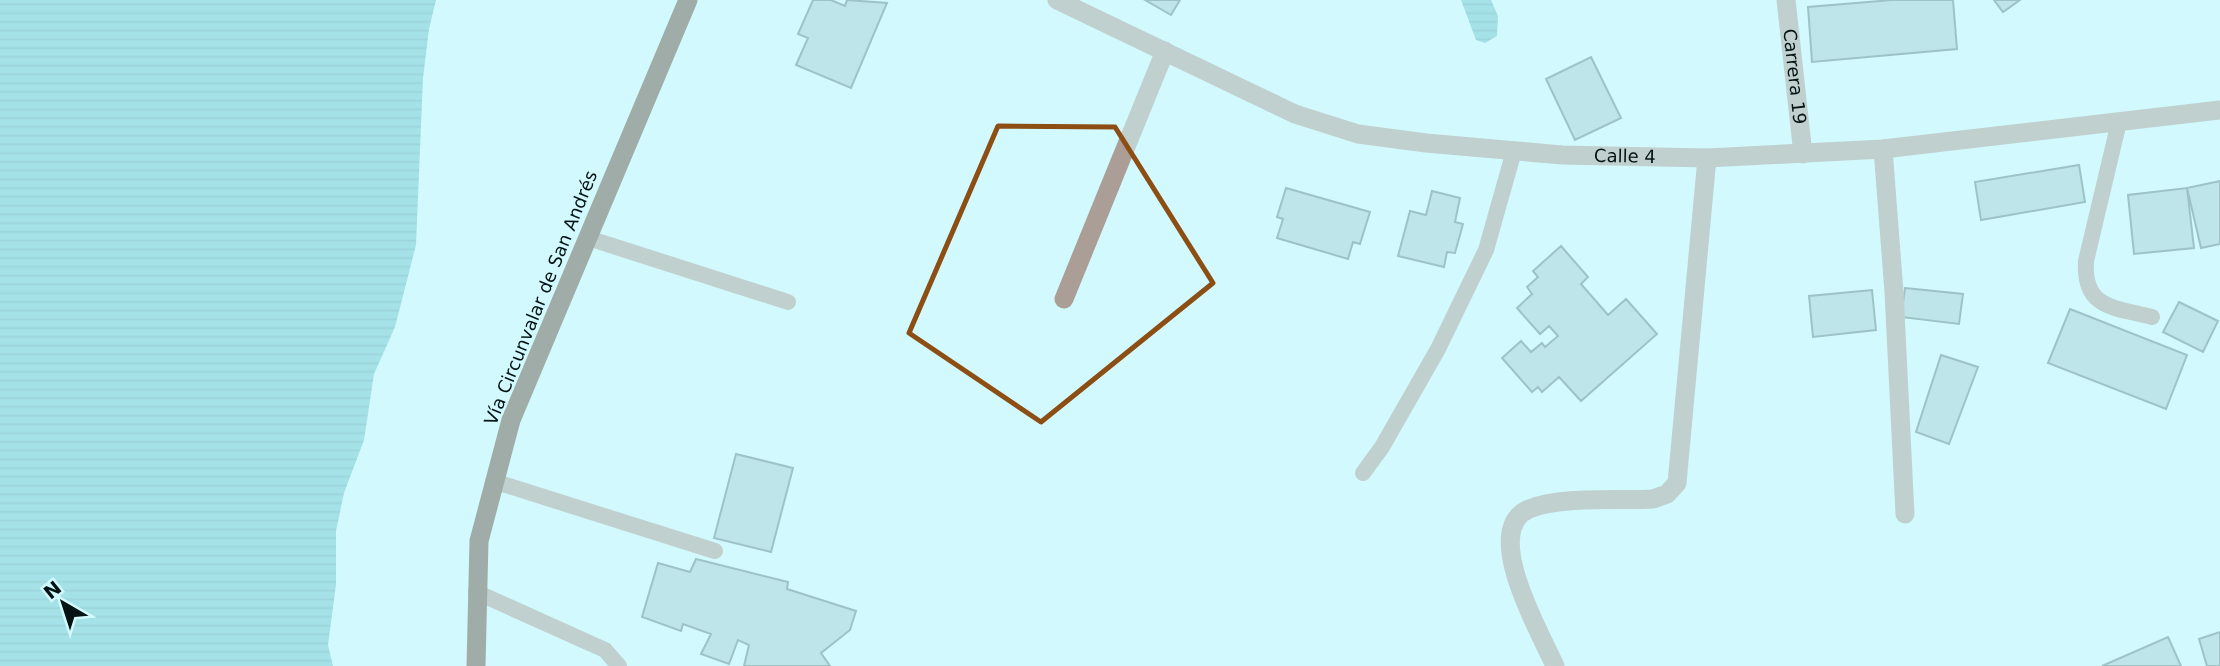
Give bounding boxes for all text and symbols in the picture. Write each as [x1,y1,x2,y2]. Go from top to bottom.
street label: Carrera 19 [1779,28,1811,125]
street label: Calle 4 [1594,145,1656,167]
street label: Vía Circunvalar de San Andrés [480,167,601,428]
north arrow [28,568,98,638]
text: N [39,576,65,603]

